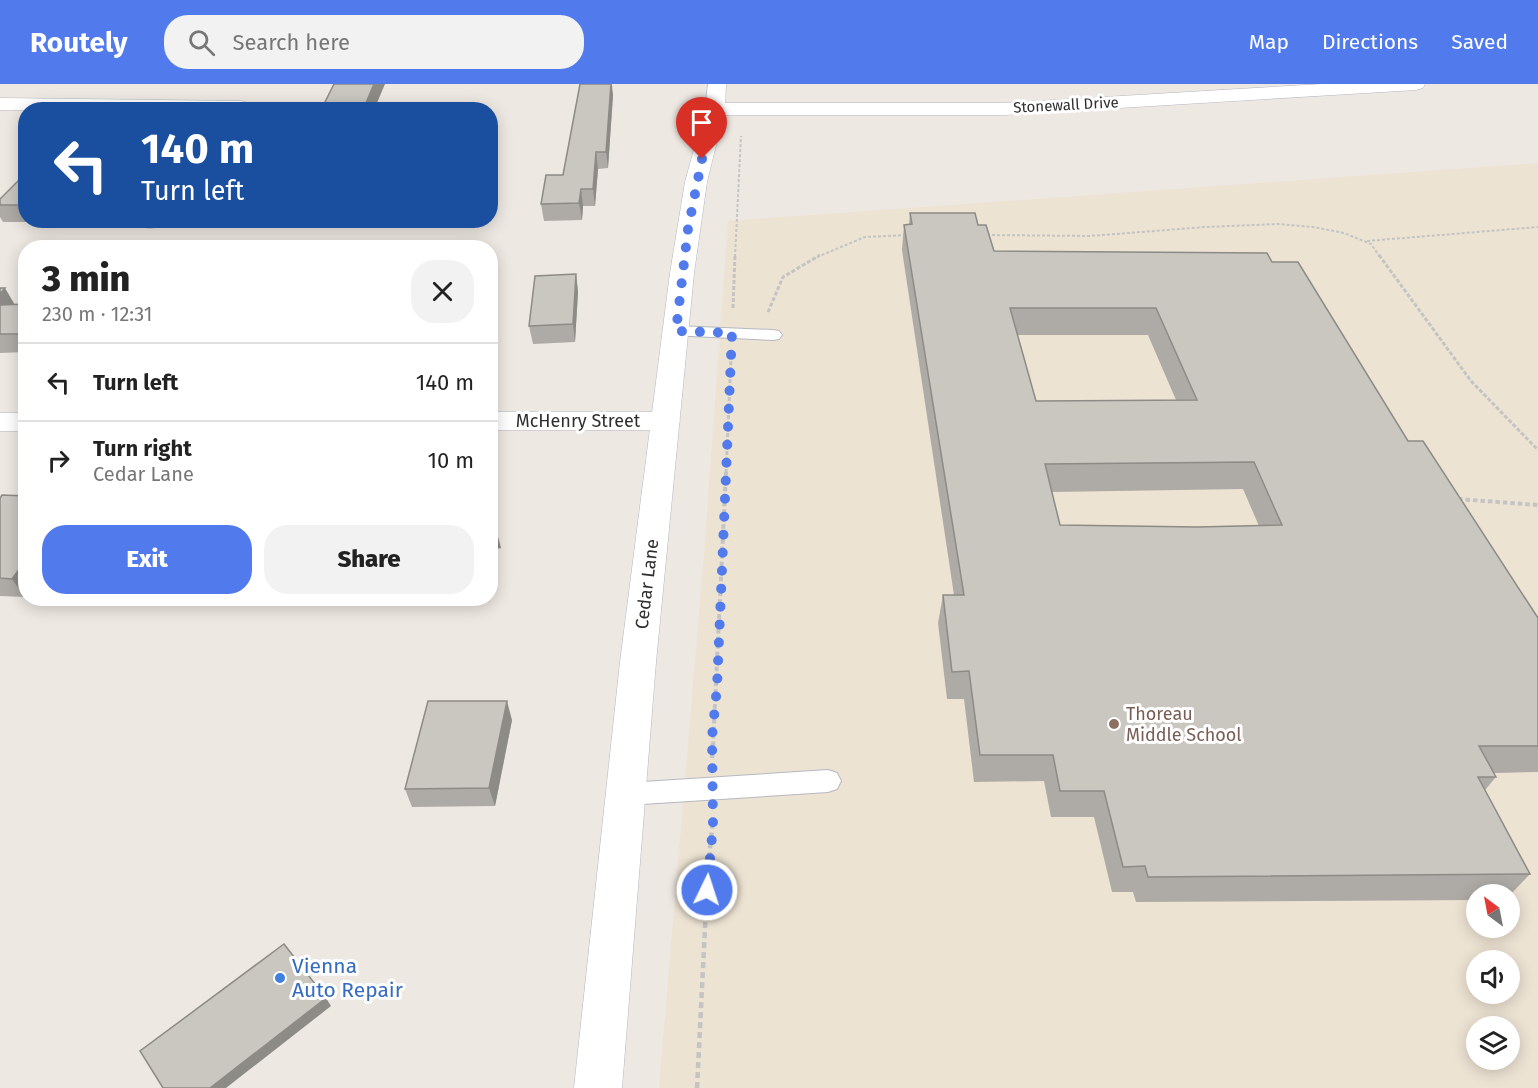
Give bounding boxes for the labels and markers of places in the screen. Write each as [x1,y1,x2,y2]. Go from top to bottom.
pin [676,97,727,159]
place label: Thoreau Middle School [1126,703,1242,746]
marker: Thoreau Middle School [1107,717,1121,731]
place label: Vienna Auto Repair [292,953,403,1003]
marker: Vienna Auto Repair [273,971,287,985]

